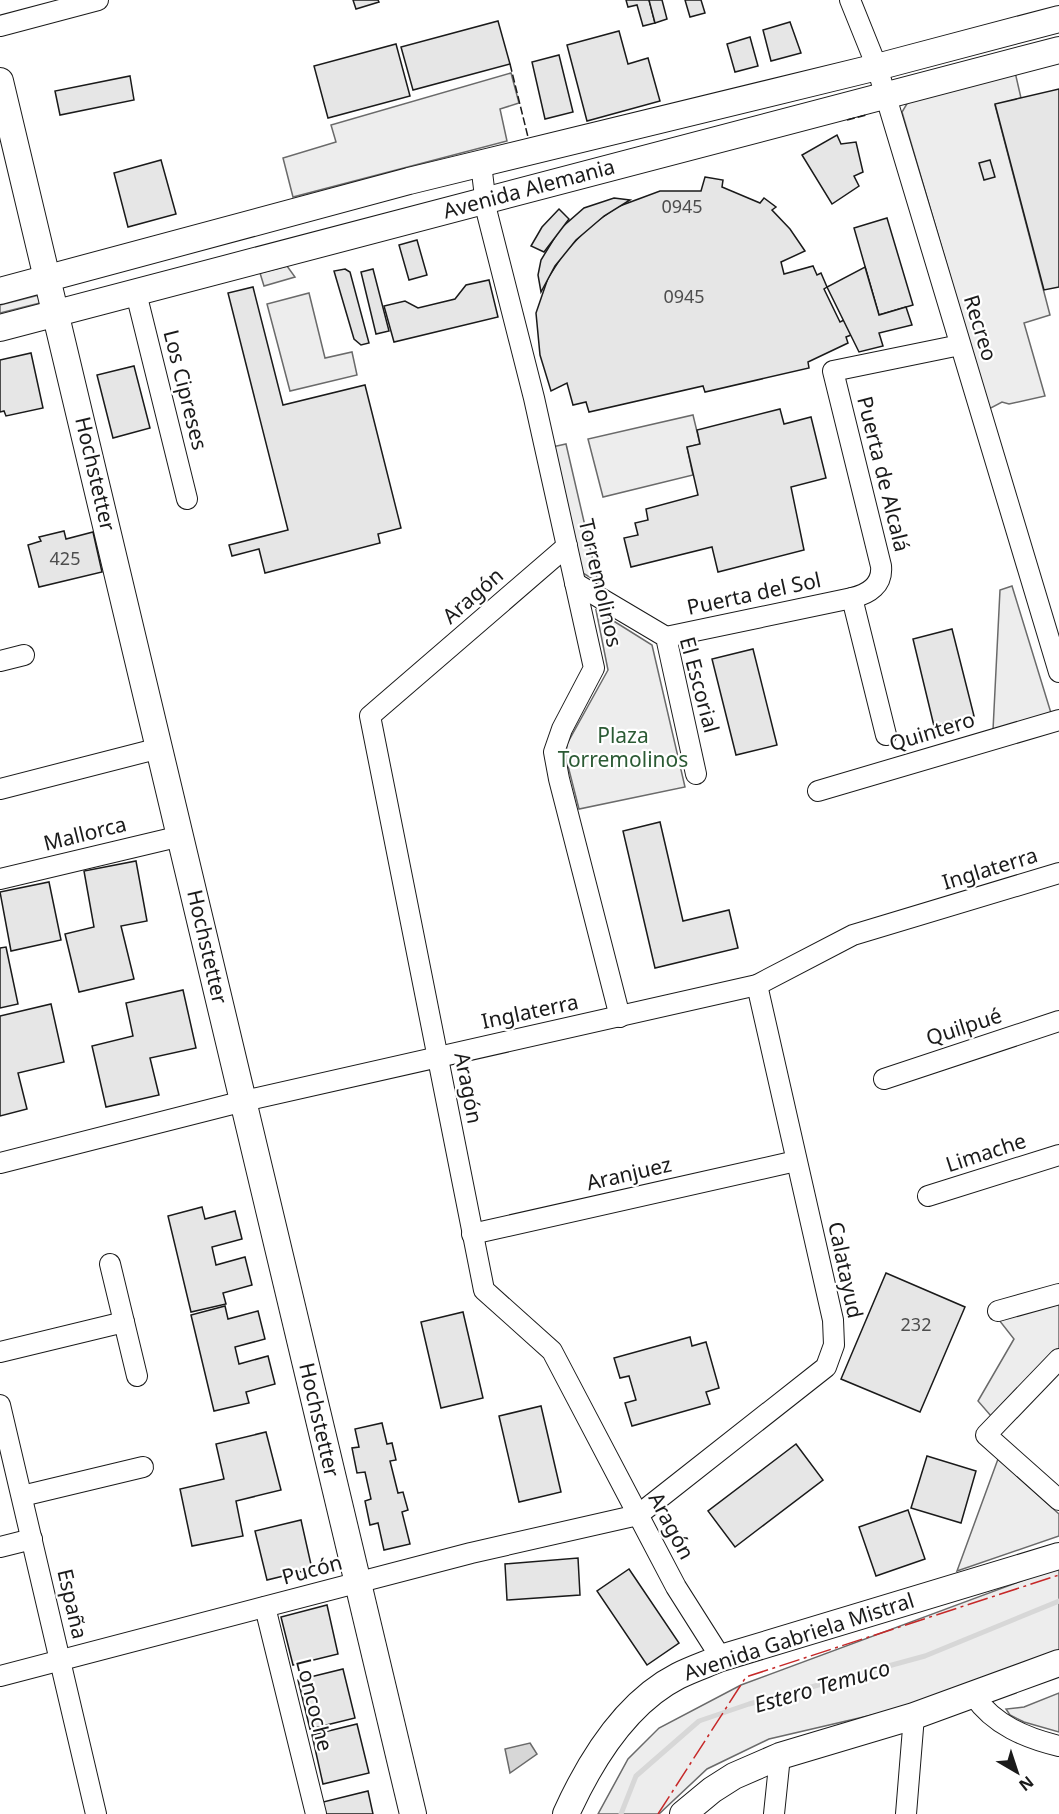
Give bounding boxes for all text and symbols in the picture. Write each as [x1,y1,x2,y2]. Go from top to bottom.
street label: Avenida Alemania [440,152,618,224]
house number: 0945 [661,194,703,218]
house number: 0945 [663,284,705,308]
street label: Recreo [958,291,1004,364]
street label: Los Cipreses [158,327,214,453]
street label: Puerta de Alcalá [851,393,917,554]
street label: Hochstetter [69,414,123,534]
street label: Torremolinos [573,516,629,650]
house number: 425 [50,546,80,570]
street label: Aragón [436,561,509,629]
street label: Puerta del Sol [684,565,823,621]
street label: El Escorial [674,634,726,736]
street label: Quintero [885,705,978,757]
park label: Plaza Torremolinos [558,721,688,773]
street label: Mallorca [40,809,129,857]
street label: Inglaterra [939,840,1041,896]
street label: Hochstetter [181,887,235,1007]
street label: Inglaterra [479,987,581,1035]
street label: Quilpué [922,1001,1005,1051]
street label: Aragón [448,1050,490,1126]
street label: Limache [942,1126,1029,1178]
street label: Aranjuez [584,1150,674,1196]
street label: Calatayud [822,1219,870,1321]
house number: 232 [901,1312,931,1336]
street label: Hochstetter [293,1360,347,1480]
street label: Aragón [643,1487,701,1564]
street label: Pucón [278,1548,345,1591]
street label: España [51,1566,95,1642]
street label: Avenida Gabriela Mistral [680,1586,917,1687]
water label: Estero Temuco [750,1651,893,1719]
street label: Loncoche [290,1656,340,1754]
north arrow [987,1742,1047,1802]
text: N [1014,1771,1038,1796]

